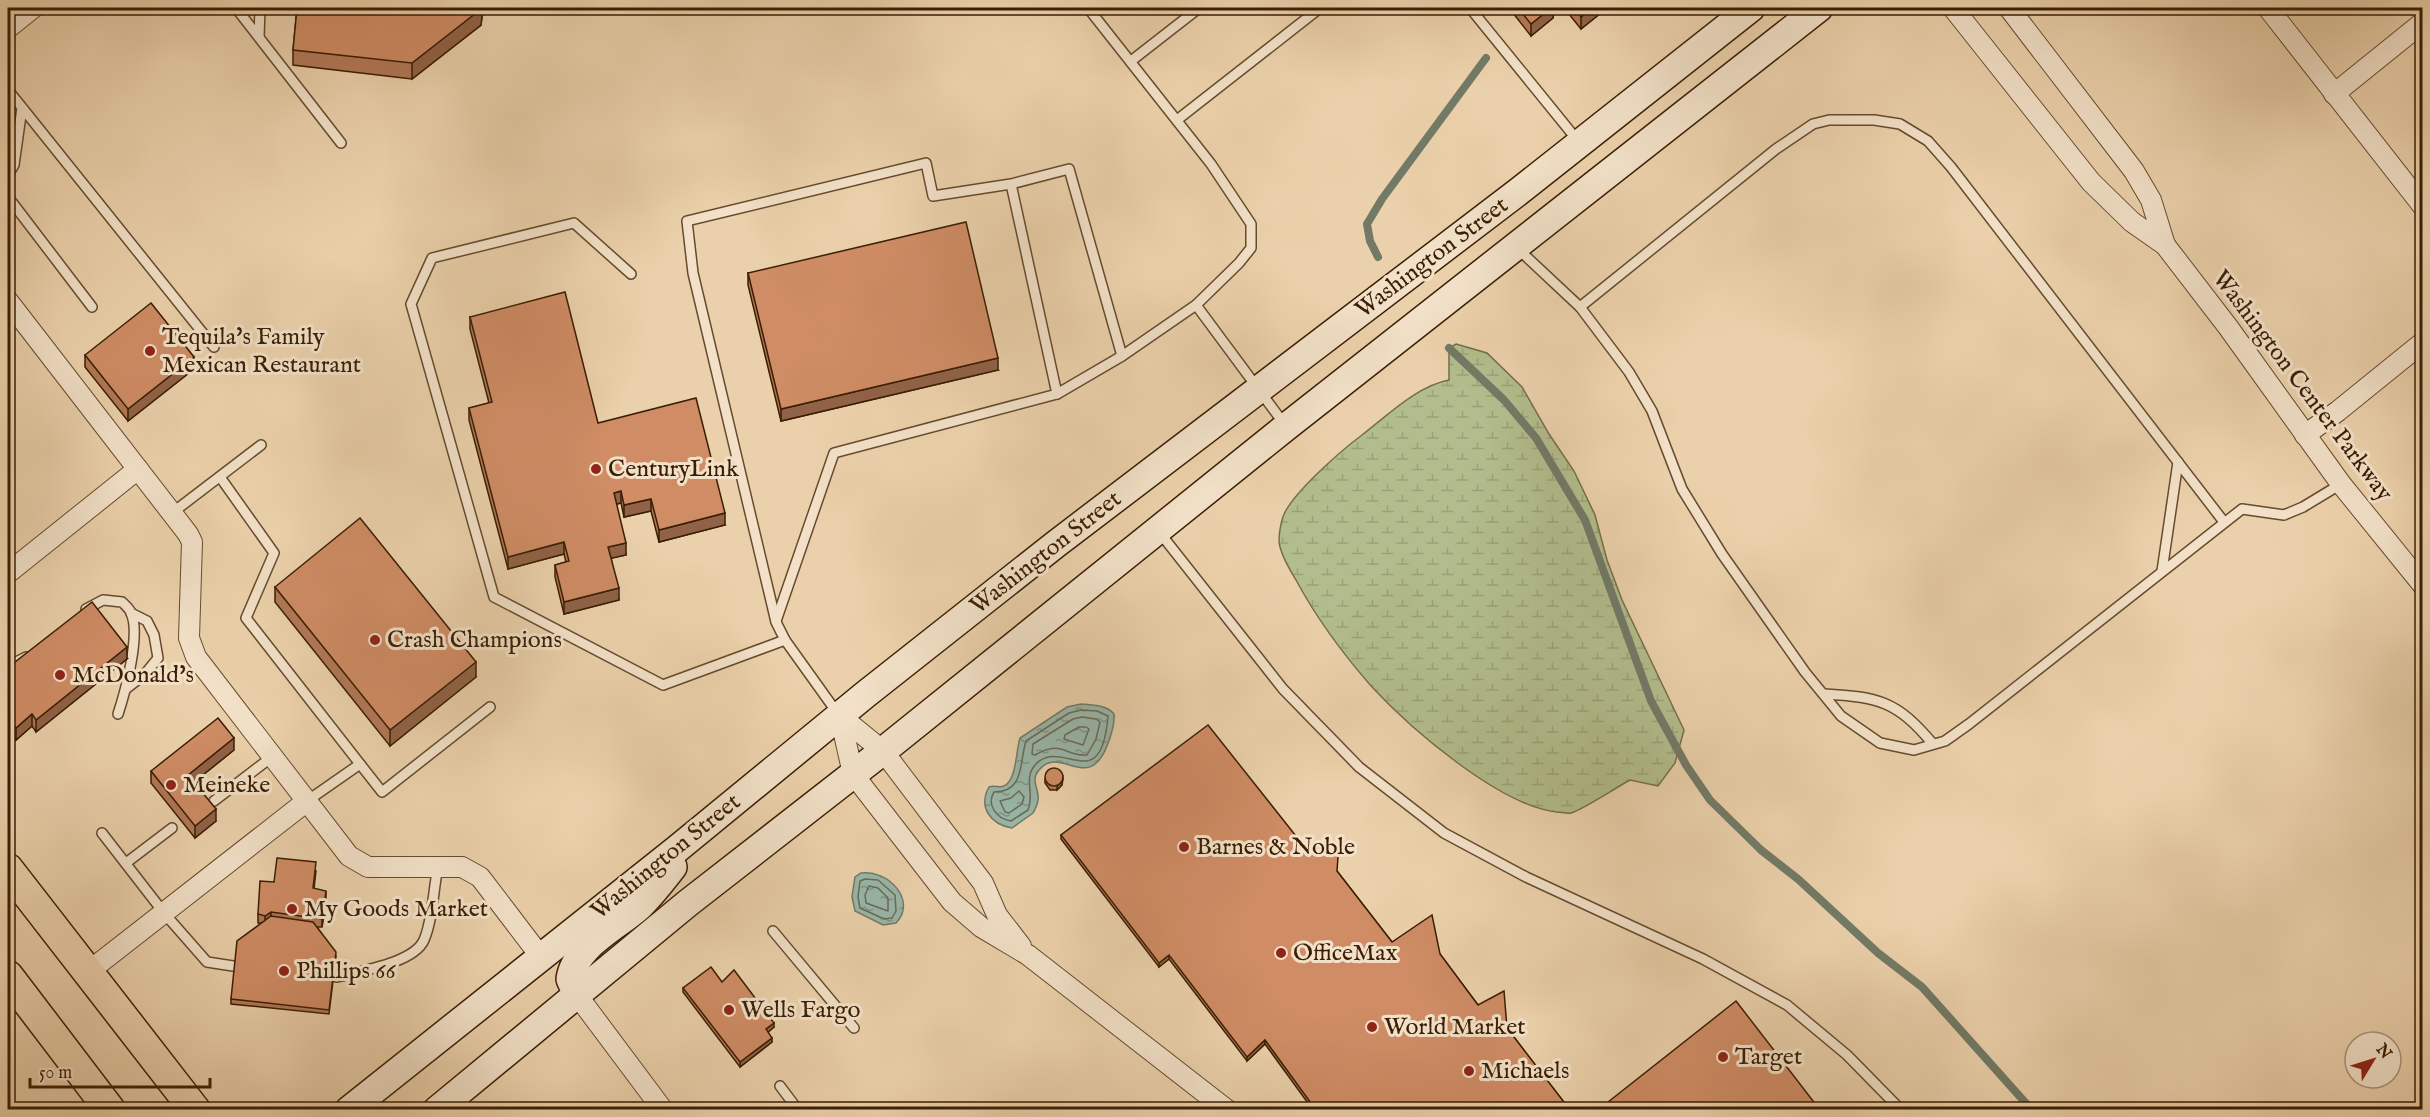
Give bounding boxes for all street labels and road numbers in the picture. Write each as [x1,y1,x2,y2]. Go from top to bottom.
street label: Washington Street [1349,190,1515,326]
street label: Washington Center Parkway [2205,264,2399,508]
street label: Washington Street [964,484,1128,622]
street label: Washington Street [585,787,747,927]

